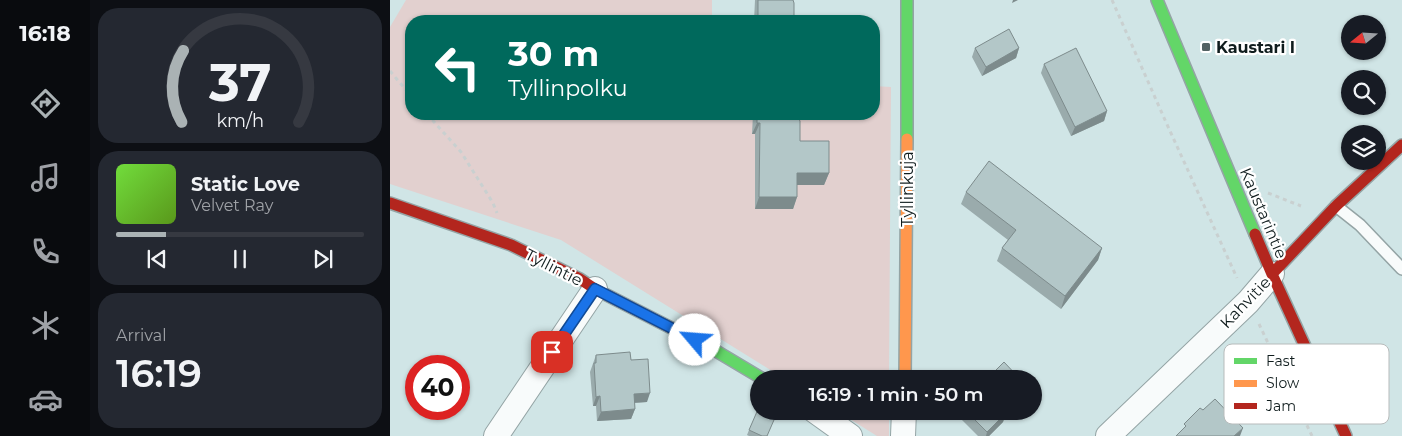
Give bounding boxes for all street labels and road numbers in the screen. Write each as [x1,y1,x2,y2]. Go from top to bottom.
street label: Tyllinkuja [898,151,917,227]
street label: Kaustarintie [1236,165,1291,261]
street label: Tyllintie [522,245,586,290]
street label: Kahvitie [1216,273,1275,332]

